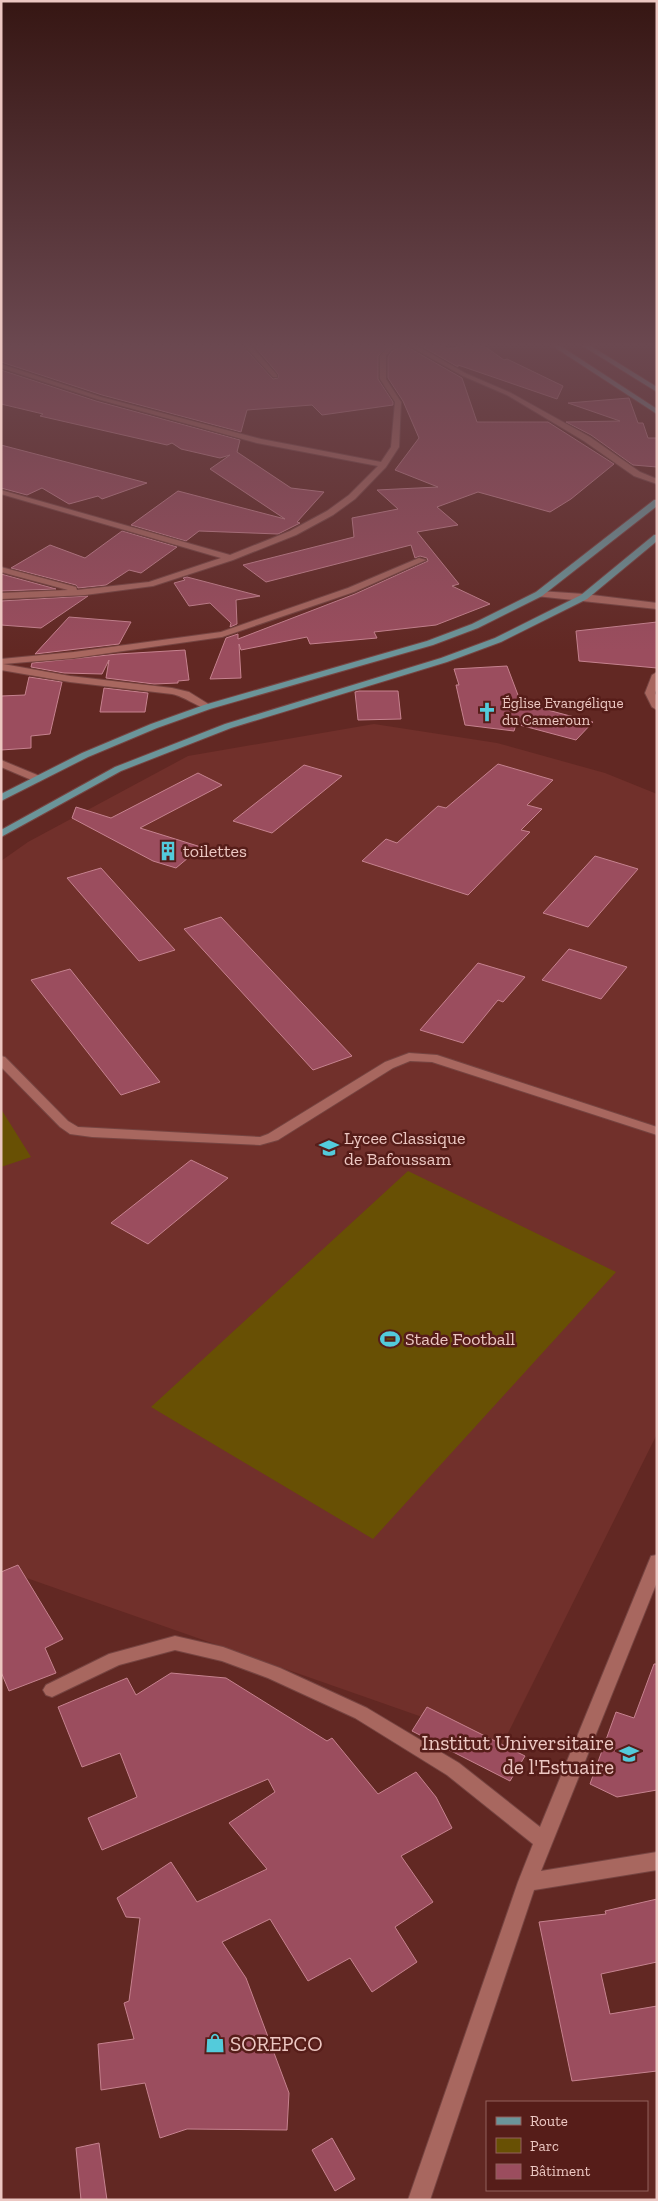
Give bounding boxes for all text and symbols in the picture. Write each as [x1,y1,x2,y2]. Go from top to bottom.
place label: Église Evangélique du Cameroun [502,694,624,729]
church icon: Église Evangélique du Cameroun [476,701,498,723]
building icon: toilettes [157,840,179,862]
place label: toilettes [183,840,247,862]
place label: Lycee Classique de Bafoussam [344,1127,465,1170]
school or university icon: Lycee Classique de Bafoussam [318,1137,340,1159]
sports icon: Stade Football [379,1328,401,1350]
place label: Stade Football [405,1328,515,1350]
place label: Institut Universitaire de l'Estuaire [421,1730,614,1779]
school or university icon: Institut Universitaire de l'Estuaire [618,1743,640,1765]
place label: SOREPCO [230,2031,322,2056]
shop icon: SOREPCO [204,2032,226,2054]
legend [486,2101,648,2191]
text: Route [530,2112,568,2130]
text: Parc [530,2137,559,2155]
text: Bâtiment [530,2162,591,2180]

